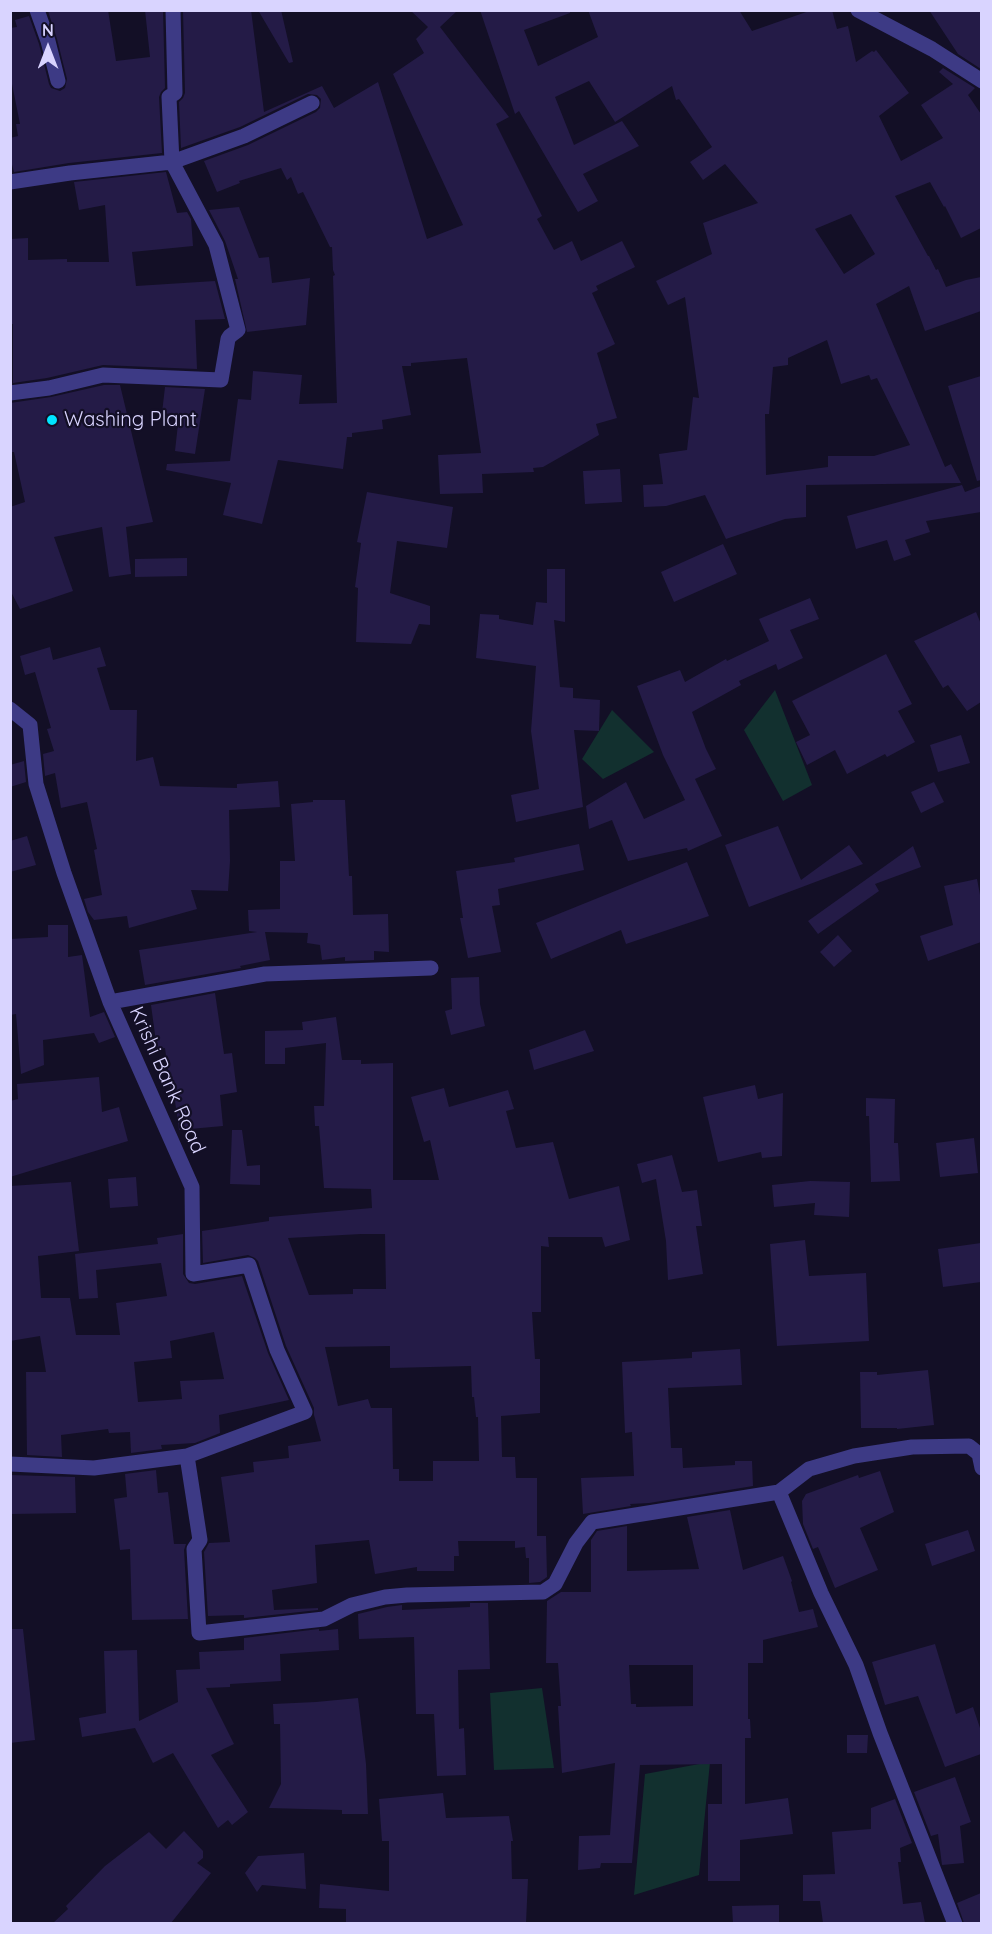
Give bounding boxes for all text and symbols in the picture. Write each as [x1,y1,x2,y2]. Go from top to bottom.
north arrow [18,18,78,78]
text: N [42,20,54,40]
place label: Washing Plant [64,408,197,432]
marker: Washing Plant [45,413,59,427]
street label: Krishi Bank Road [124,1003,210,1157]

